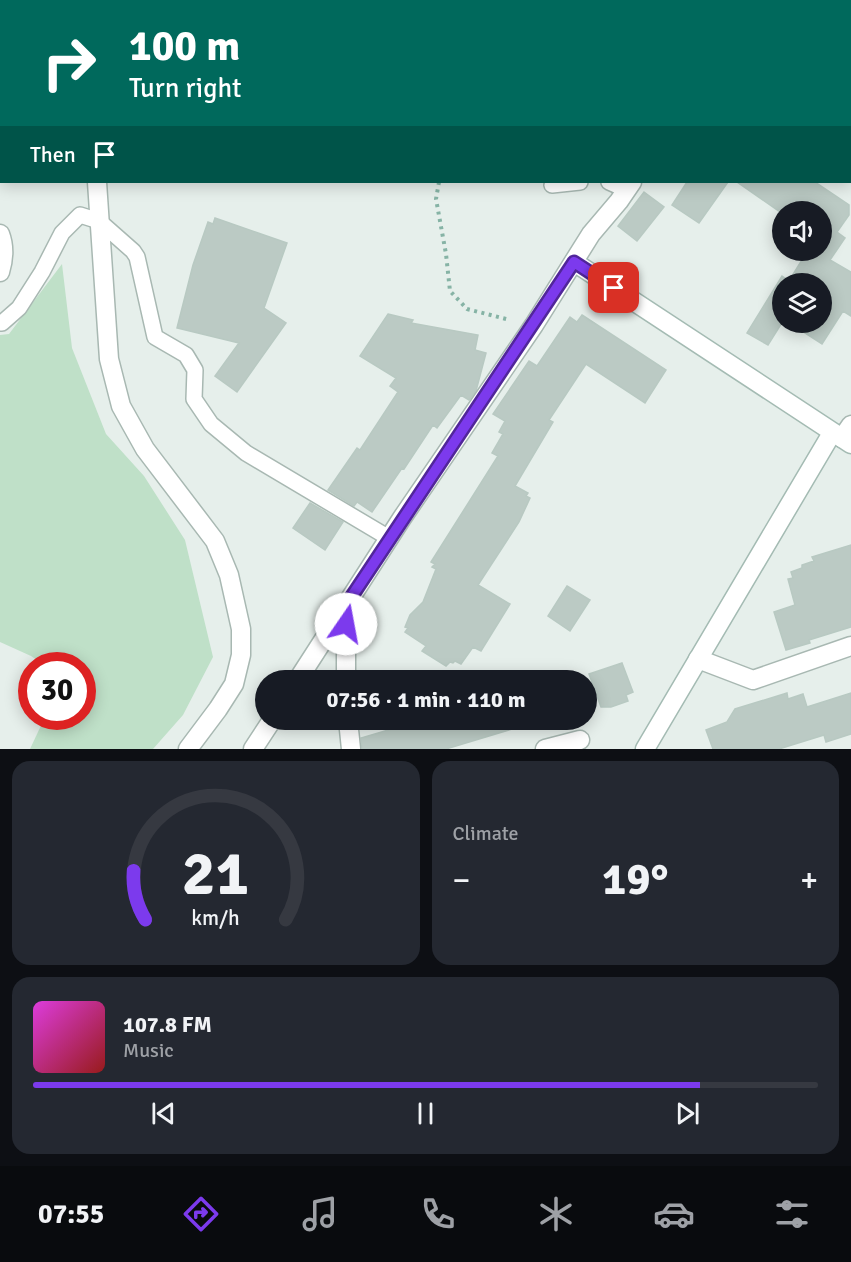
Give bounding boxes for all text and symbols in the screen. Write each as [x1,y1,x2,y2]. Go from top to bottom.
text: 100 m [129,21,240,72]
icon: right [30,24,108,102]
text: Turn right [129,72,242,105]
icon: arrive [88,138,121,171]
text: Then [30,141,76,168]
map controls [772,201,832,333]
button: sound [772,201,832,261]
pin [588,262,639,313]
icon: arrive [597,271,630,304]
button: layers [772,273,832,333]
position arrow [314,592,378,656]
speed limit sign: 30 [18,652,96,730]
text: 07:56 · 1 min · 110 m [326,686,526,713]
text: Climate [453,821,518,846]
text: 21 [182,835,249,912]
text: 19° [602,852,669,907]
text: − [453,860,470,901]
text: + [800,860,818,901]
text: km/h [191,905,240,931]
text: 107.8 FM [123,1011,212,1038]
text: Music [123,1038,174,1063]
icon: previous [147,1097,180,1130]
icon: pause [409,1097,442,1130]
icon: next [671,1097,704,1130]
icon: directions [180,1193,222,1235]
icon: music [299,1193,341,1235]
icon: phone [417,1193,459,1235]
icon: climate [535,1193,577,1235]
icon: car [653,1193,695,1235]
icon: filters [771,1193,813,1235]
text: 07:55 [38,1198,104,1231]

